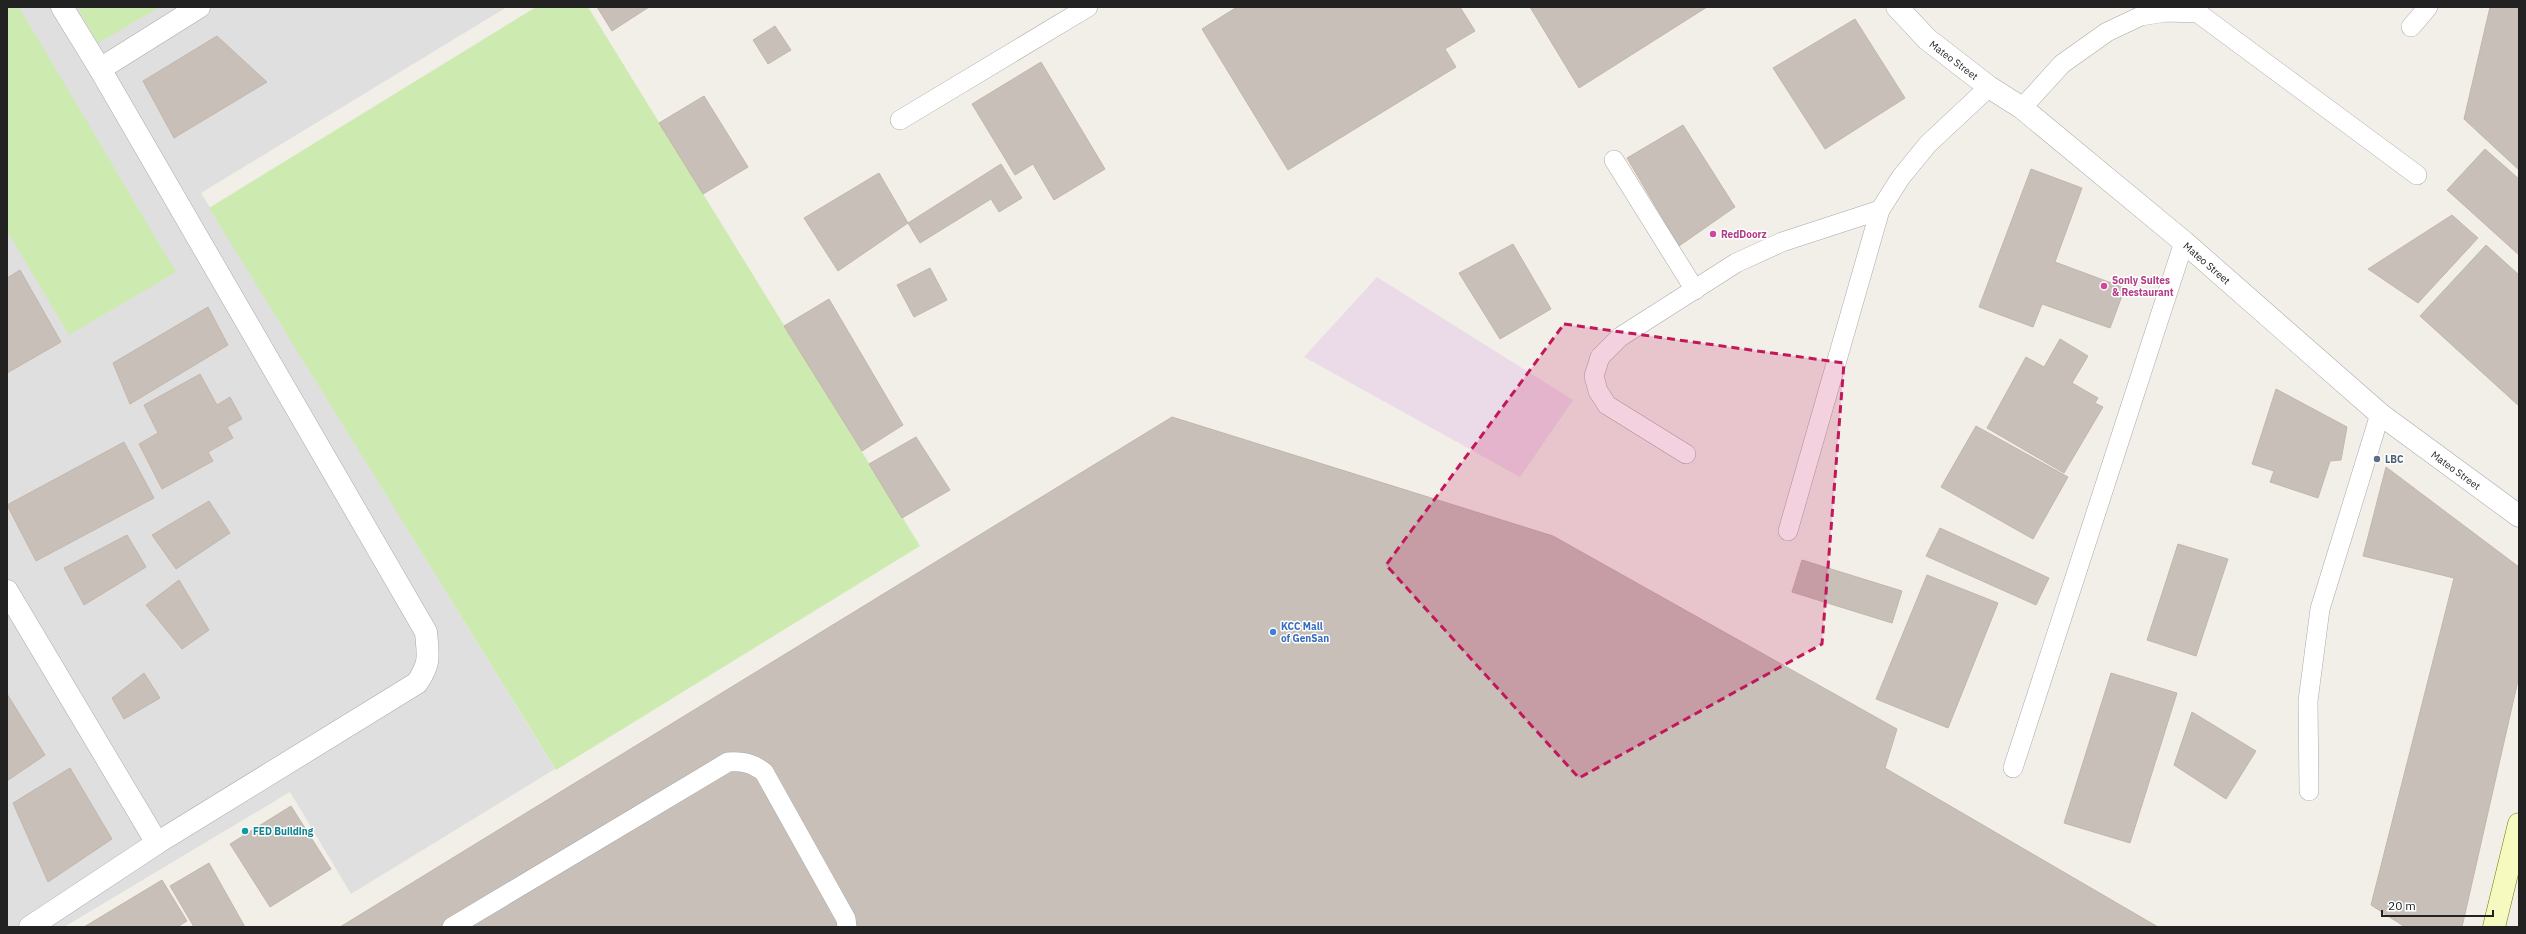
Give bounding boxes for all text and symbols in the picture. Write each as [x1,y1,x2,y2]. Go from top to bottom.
street label: Mateo Street [1927,38,1981,83]
place label: RedDoorz [1721,228,1767,241]
marker: RedDoorz [1708,229,1718,239]
street label: Mateo Street [2181,240,2233,288]
place label: Sonly Suites & Restaurant [2112,274,2174,299]
marker: Sonly Suites & Restaurant [2099,281,2109,291]
street label: Mateo Street [2428,448,2483,493]
place label: LBC [2385,453,2404,466]
marker: LBC [2372,454,2382,464]
place label: KCC Mall of GenSan [1281,620,1329,645]
marker: KCC Mall of GenSan [1268,627,1278,637]
place label: FED Building [253,825,314,838]
marker: FED Building [240,826,250,836]
scale bar [2382,892,2493,918]
text: 20 m [2388,898,2416,913]

